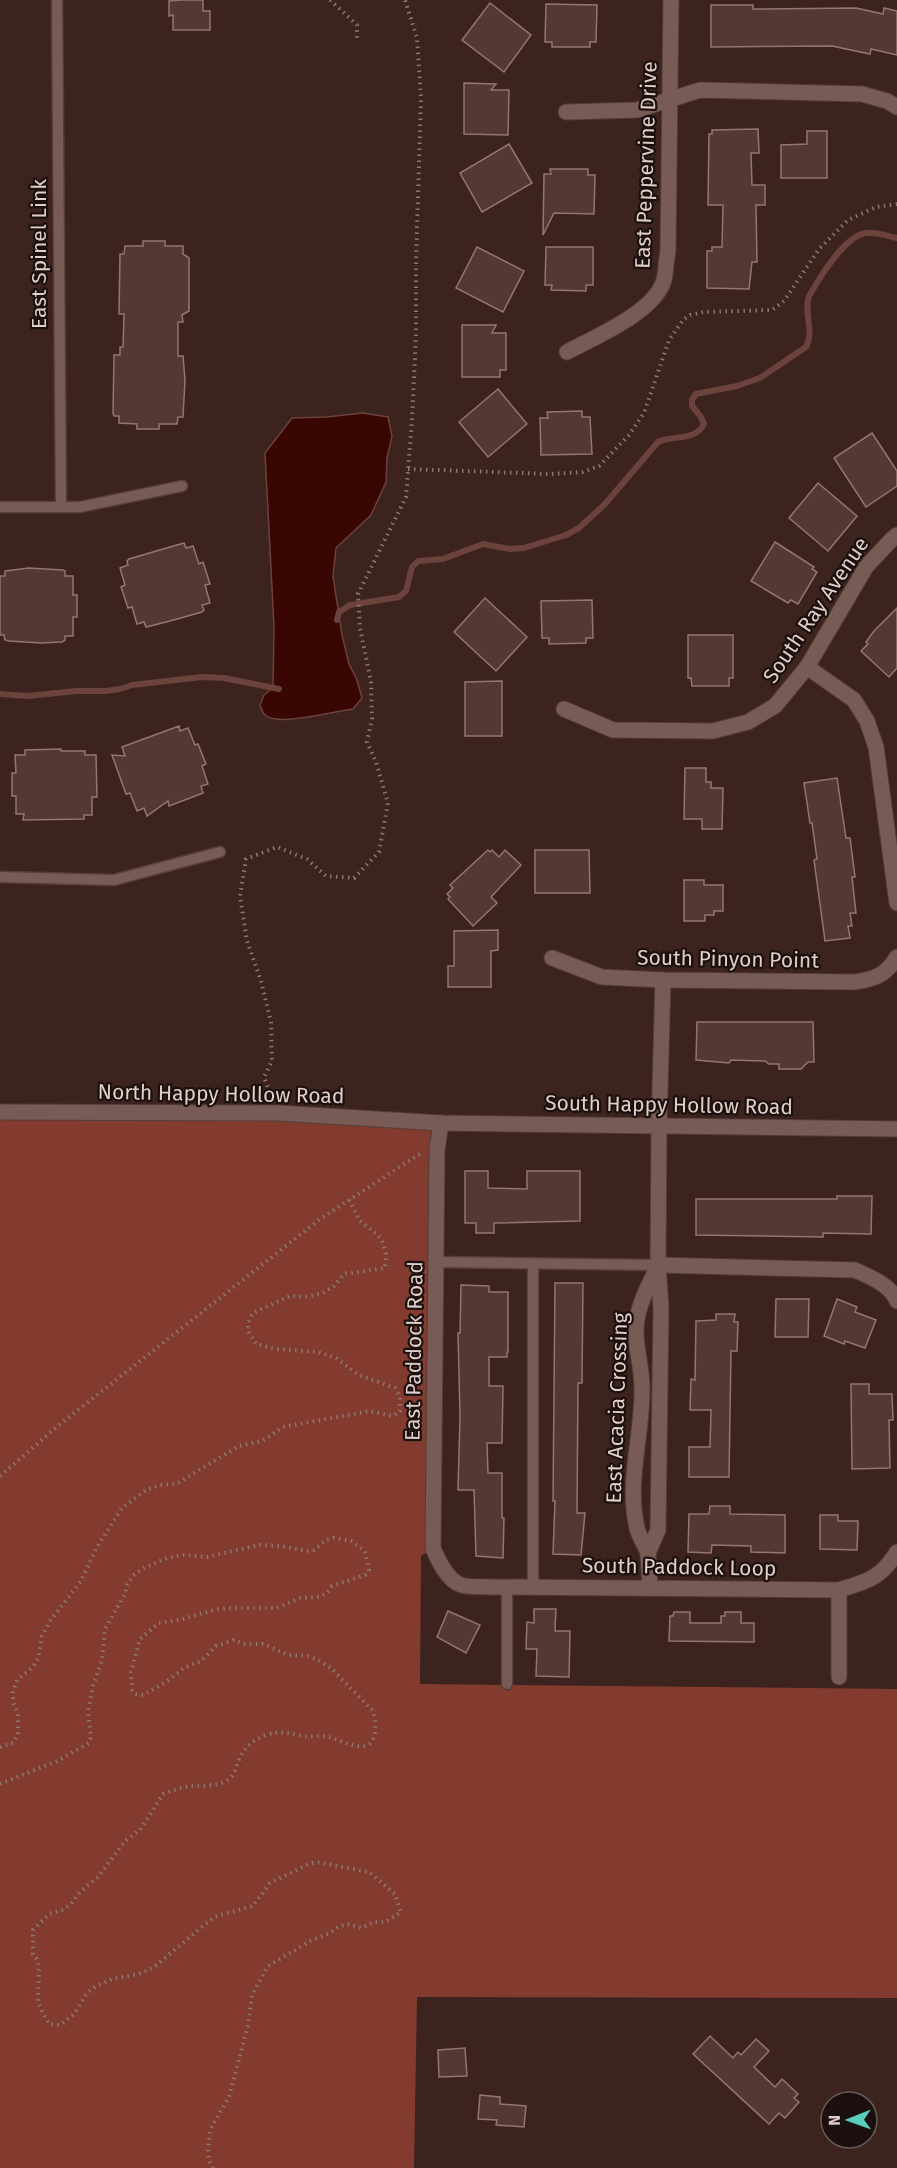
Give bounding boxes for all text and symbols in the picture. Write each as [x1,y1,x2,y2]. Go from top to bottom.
street label: East Peppervine Drive [629,61,663,269]
street label: East Spinel Link [26,179,52,329]
street label: South Ray Avenue [758,532,874,688]
street label: South Pinyon Point [637,944,819,974]
street label: North Happy Hollow Road [97,1079,345,1109]
street label: South Happy Hollow Road [545,1090,793,1120]
street label: East Paddock Road [399,1261,429,1441]
street label: East Acacia Crossing [601,1312,633,1504]
street label: South Paddock Loop [582,1552,776,1582]
north arrow [819,2090,879,2150]
text: N [825,2115,844,2126]

